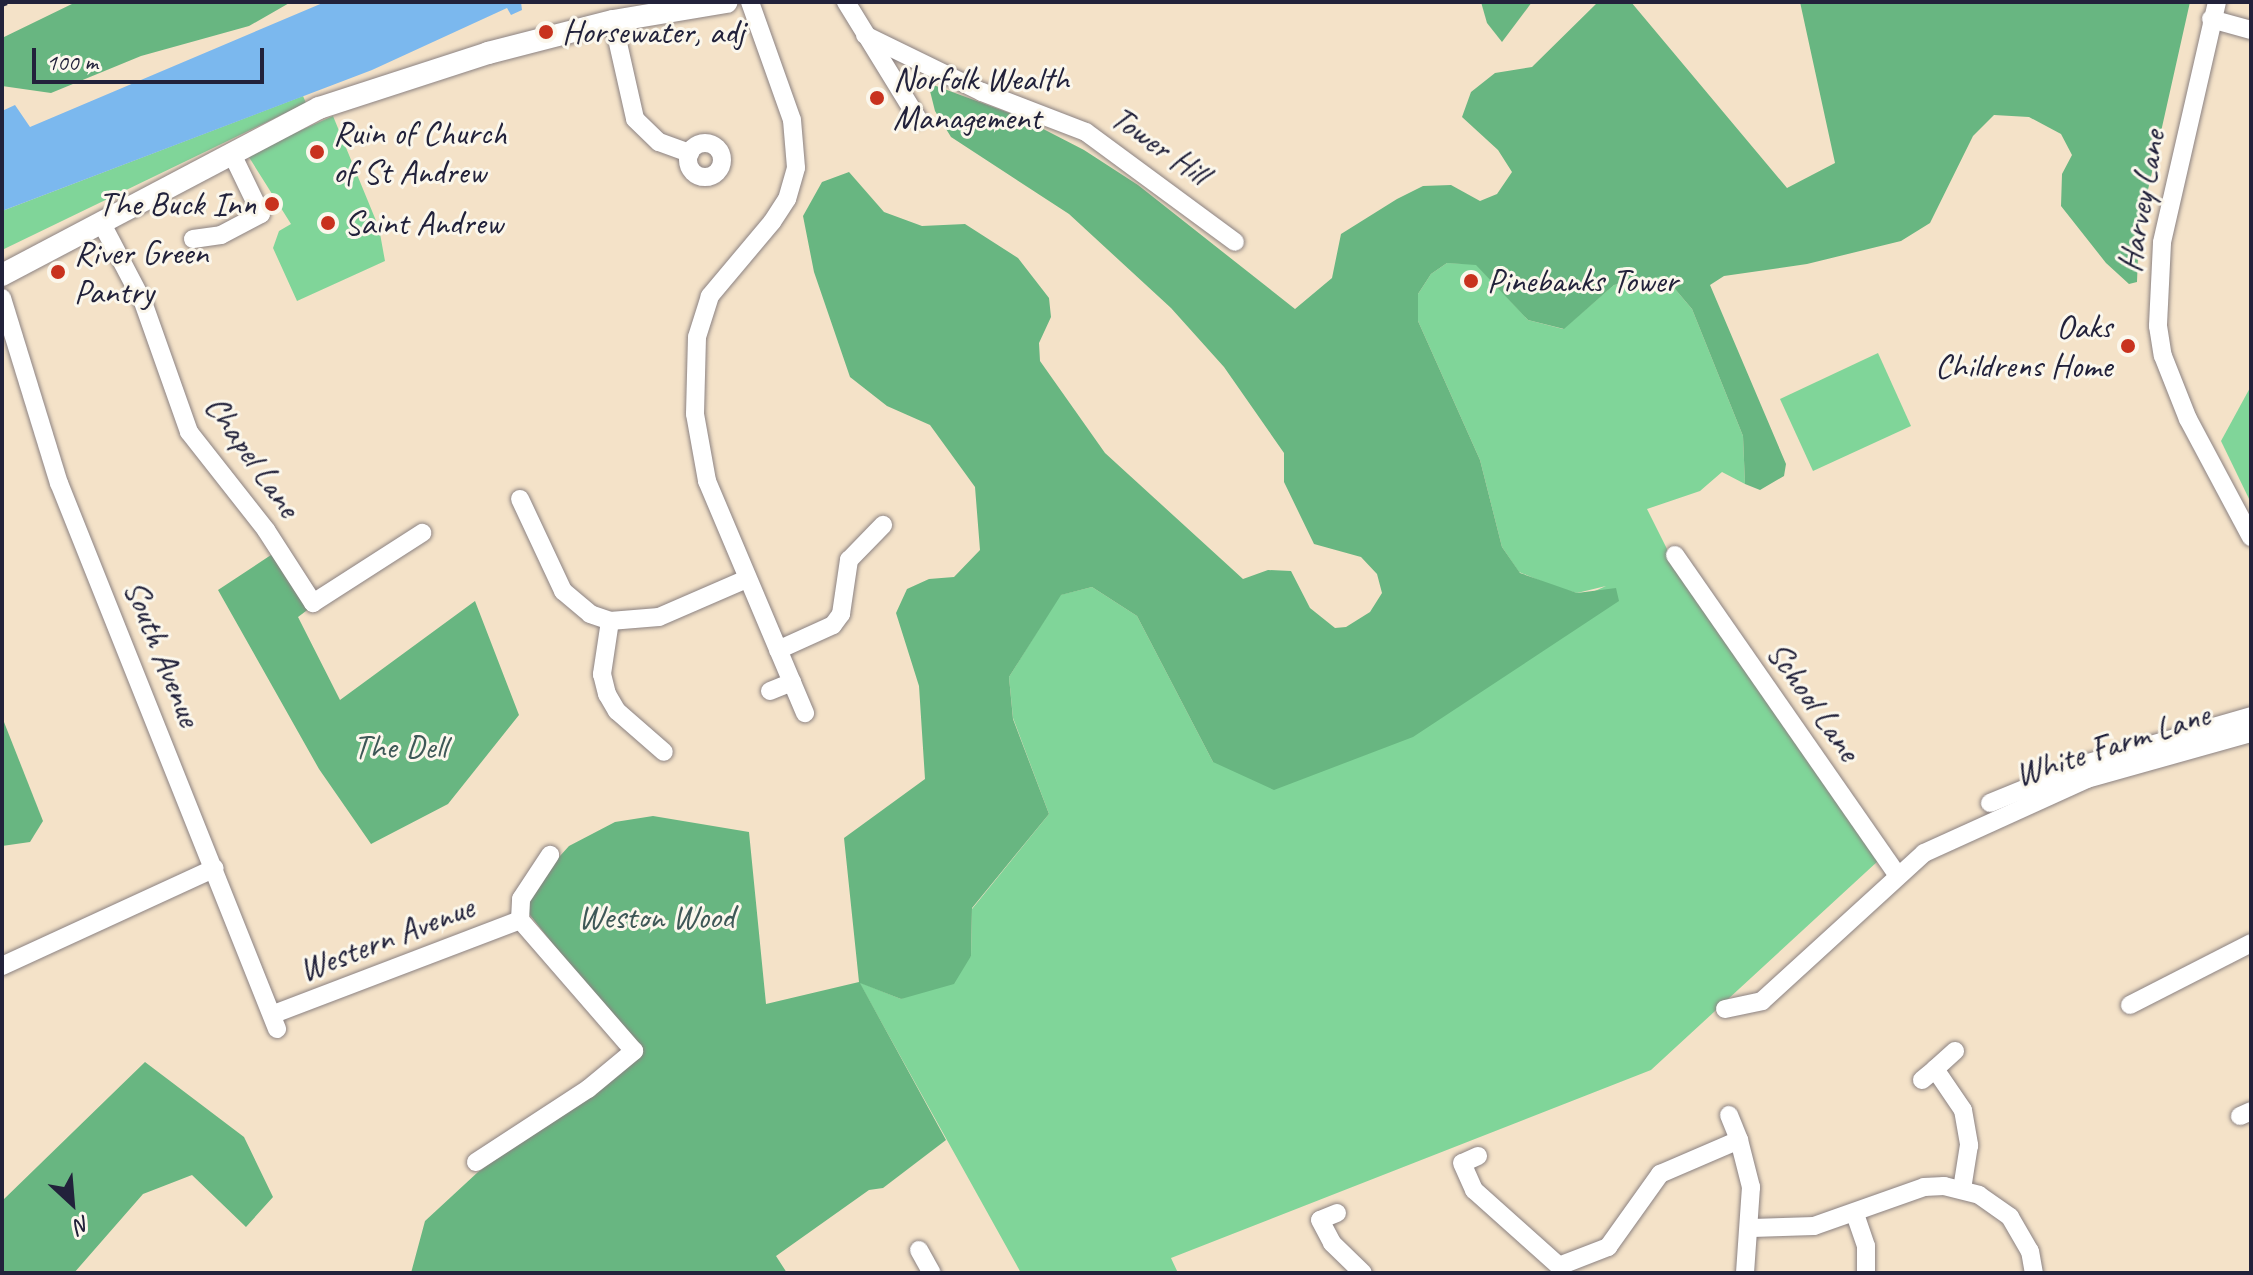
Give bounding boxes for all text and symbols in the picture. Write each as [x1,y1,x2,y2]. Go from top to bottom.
place label: Horsewater, adj [562,12,744,52]
marker: Horsewater, adj [537,23,555,41]
scale bar [36,32,268,82]
text: 100 m [46,47,98,77]
place label: Norfolk Wealth Management [893,58,1068,138]
marker: Norfolk Wealth Management [868,89,886,107]
street label: Tower Hill [1103,97,1217,193]
place label: Ruin of Church of St Andrew [333,112,508,192]
street label: Harvey Lane [2108,127,2174,275]
marker: Ruin of Church of St Andrew [308,143,326,161]
place label: The Buck Inn [98,184,256,224]
marker: The Buck Inn [263,195,281,213]
place label: Saint Andrew [344,203,502,243]
marker: Saint Andrew [319,214,337,232]
place label: River Green Pantry [74,232,208,312]
place label: Pinebanks Tower [1487,261,1677,301]
marker: River Green Pantry [49,263,67,281]
marker: Pinebanks Tower [1462,272,1480,290]
place label: Oaks Childrens Home [1935,306,2112,386]
marker: Oaks Childrens Home [2119,337,2137,355]
street label: Chapel Lane [196,387,310,525]
street label: South Avenue [115,574,211,732]
street label: School Lane [1758,633,1870,769]
street label: White Farm Lane [2008,693,2216,795]
park label: The Dell [353,727,447,767]
street label: Western Avenue [293,886,479,990]
park label: Weston Wood [578,897,734,937]
north arrow [32,1163,112,1243]
text: N [70,1209,95,1240]

